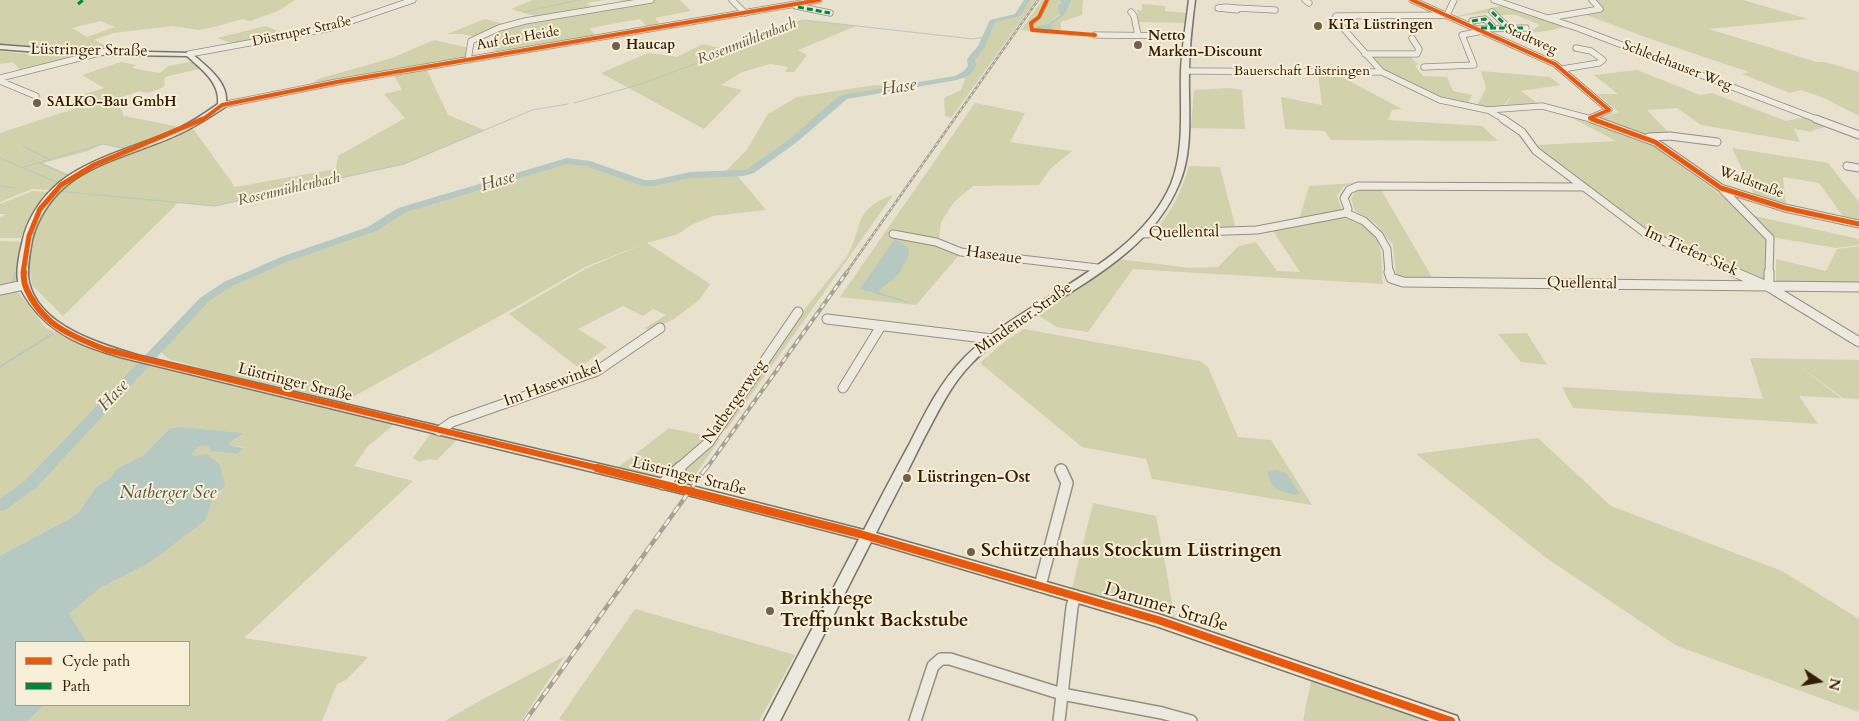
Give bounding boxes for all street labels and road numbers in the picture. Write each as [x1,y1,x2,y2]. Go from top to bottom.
street label: Düstruper Straße [251,13,353,51]
street label: Stadtweg [1503,21,1559,59]
street label: Auf der Heide [475,23,561,55]
street label: Schledehauser Weg [1620,37,1734,95]
street label: Lüstringer Straße [30,40,148,62]
street label: Bauerschaft Lüstringen [1234,64,1370,80]
street label: Waldstraße [1716,164,1786,202]
street label: Quellental [1149,223,1219,243]
street label: Im Tiefen Siek [1641,223,1741,281]
street label: Haseaue [965,243,1023,269]
street label: Quellental [1547,274,1617,294]
street label: Mindener Straße [972,279,1076,359]
street label: Natbergerweg [699,356,771,448]
street label: Im Hasewinkel [502,358,604,412]
street label: Lüstringer Straße [236,360,354,406]
street label: Lüstringer Straße [630,454,748,500]
street label: Darumer Straße [1101,578,1231,638]

